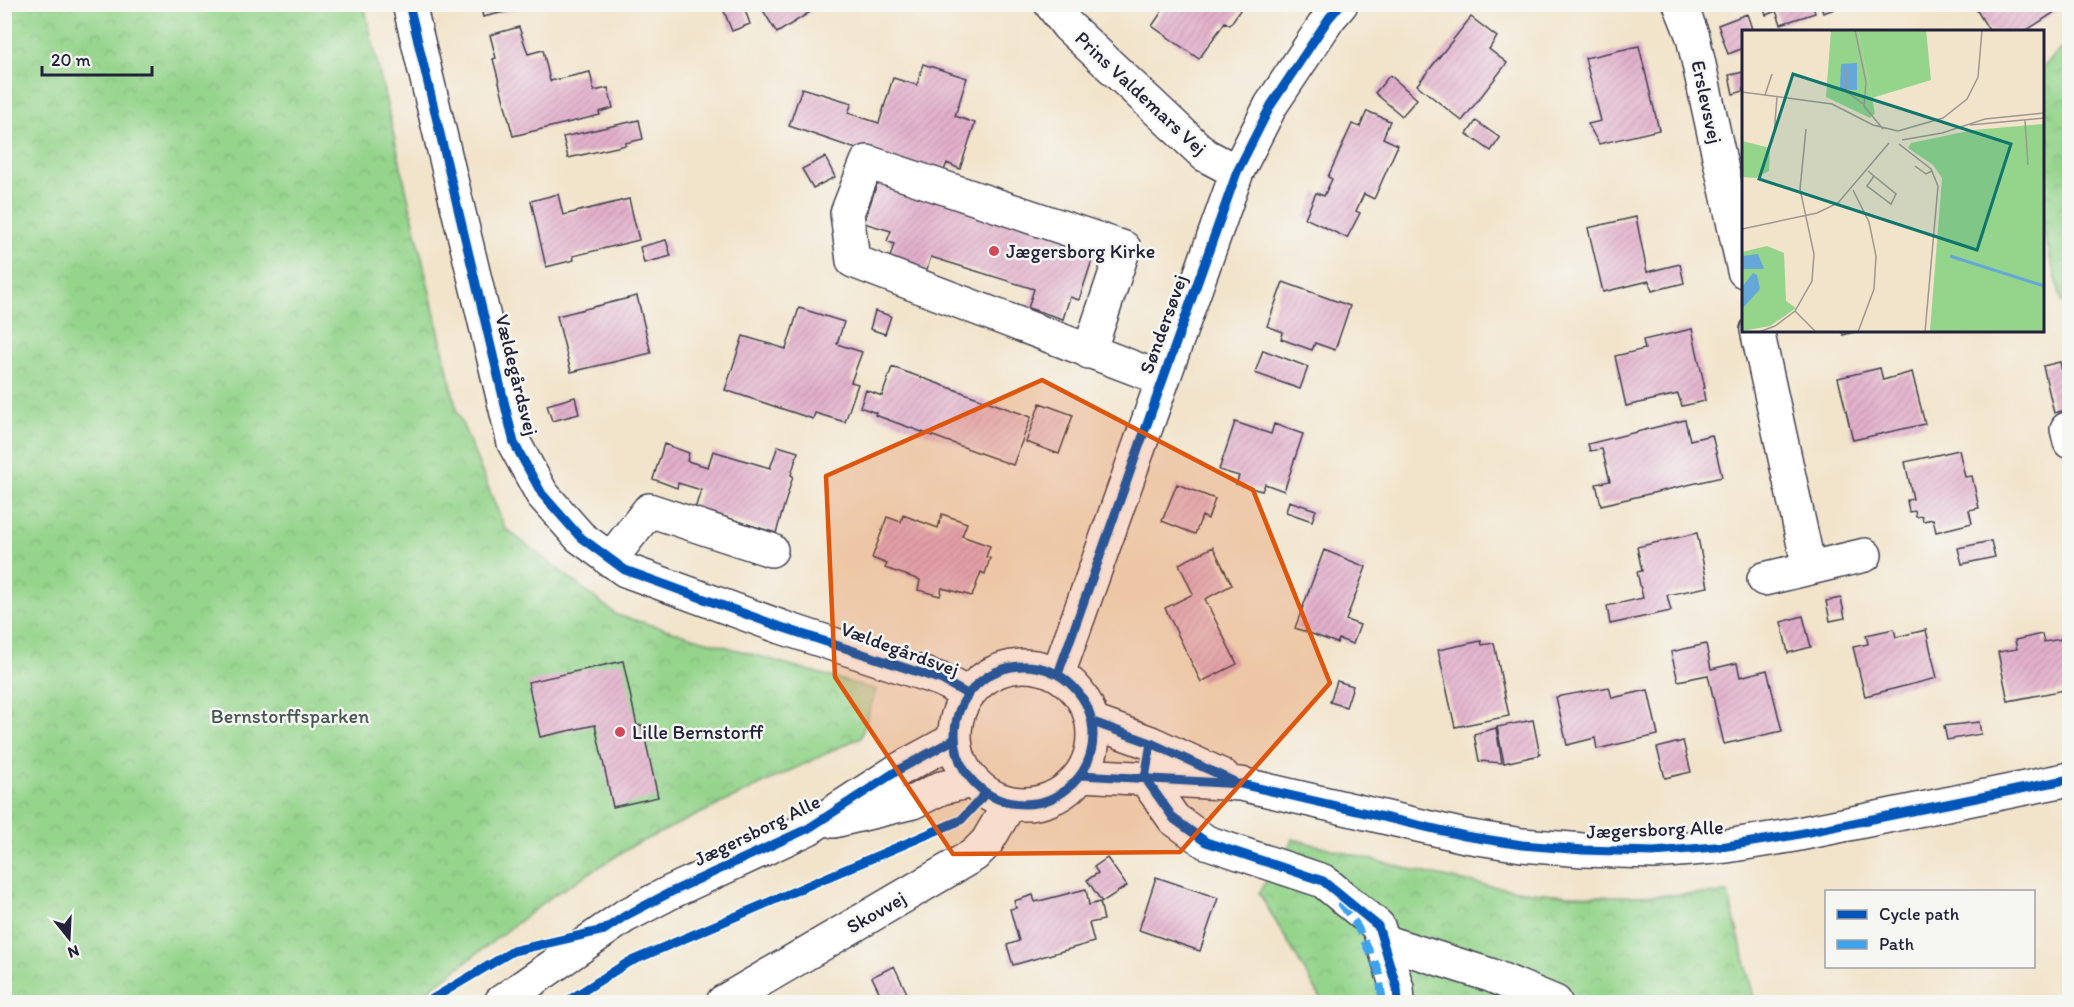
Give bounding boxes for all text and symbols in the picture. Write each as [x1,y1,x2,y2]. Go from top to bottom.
street label: Prins Valdemars Vej [1070,26,1212,160]
inset map [1742,30,2044,332]
scale bar [42,39,152,77]
text: 20 m [51,49,91,71]
street label: Erslevsvej [1686,58,1728,146]
place label: Jægersborg Kirke [1006,239,1155,263]
marker: Jægersborg Kirke [987,244,1001,258]
street label: Søndersøvej [1134,271,1192,377]
street label: Vældegårdsvej [490,312,544,438]
street label: Vældegårdsvej [838,617,962,681]
park label: Bernstorffsparken [211,704,369,728]
place label: Lille Bernstorff [632,720,764,744]
marker: Lille Bernstorff [613,725,627,739]
street label: Jægersborg Alle [690,789,824,871]
street label: Jægersborg Alle [1586,815,1724,843]
street label: Skovvej [842,885,910,939]
legend [1825,890,2035,968]
text: Cycle path [1879,903,1960,925]
north arrow [39,908,99,968]
text: Path [1879,933,1914,955]
text: N [65,941,82,962]

